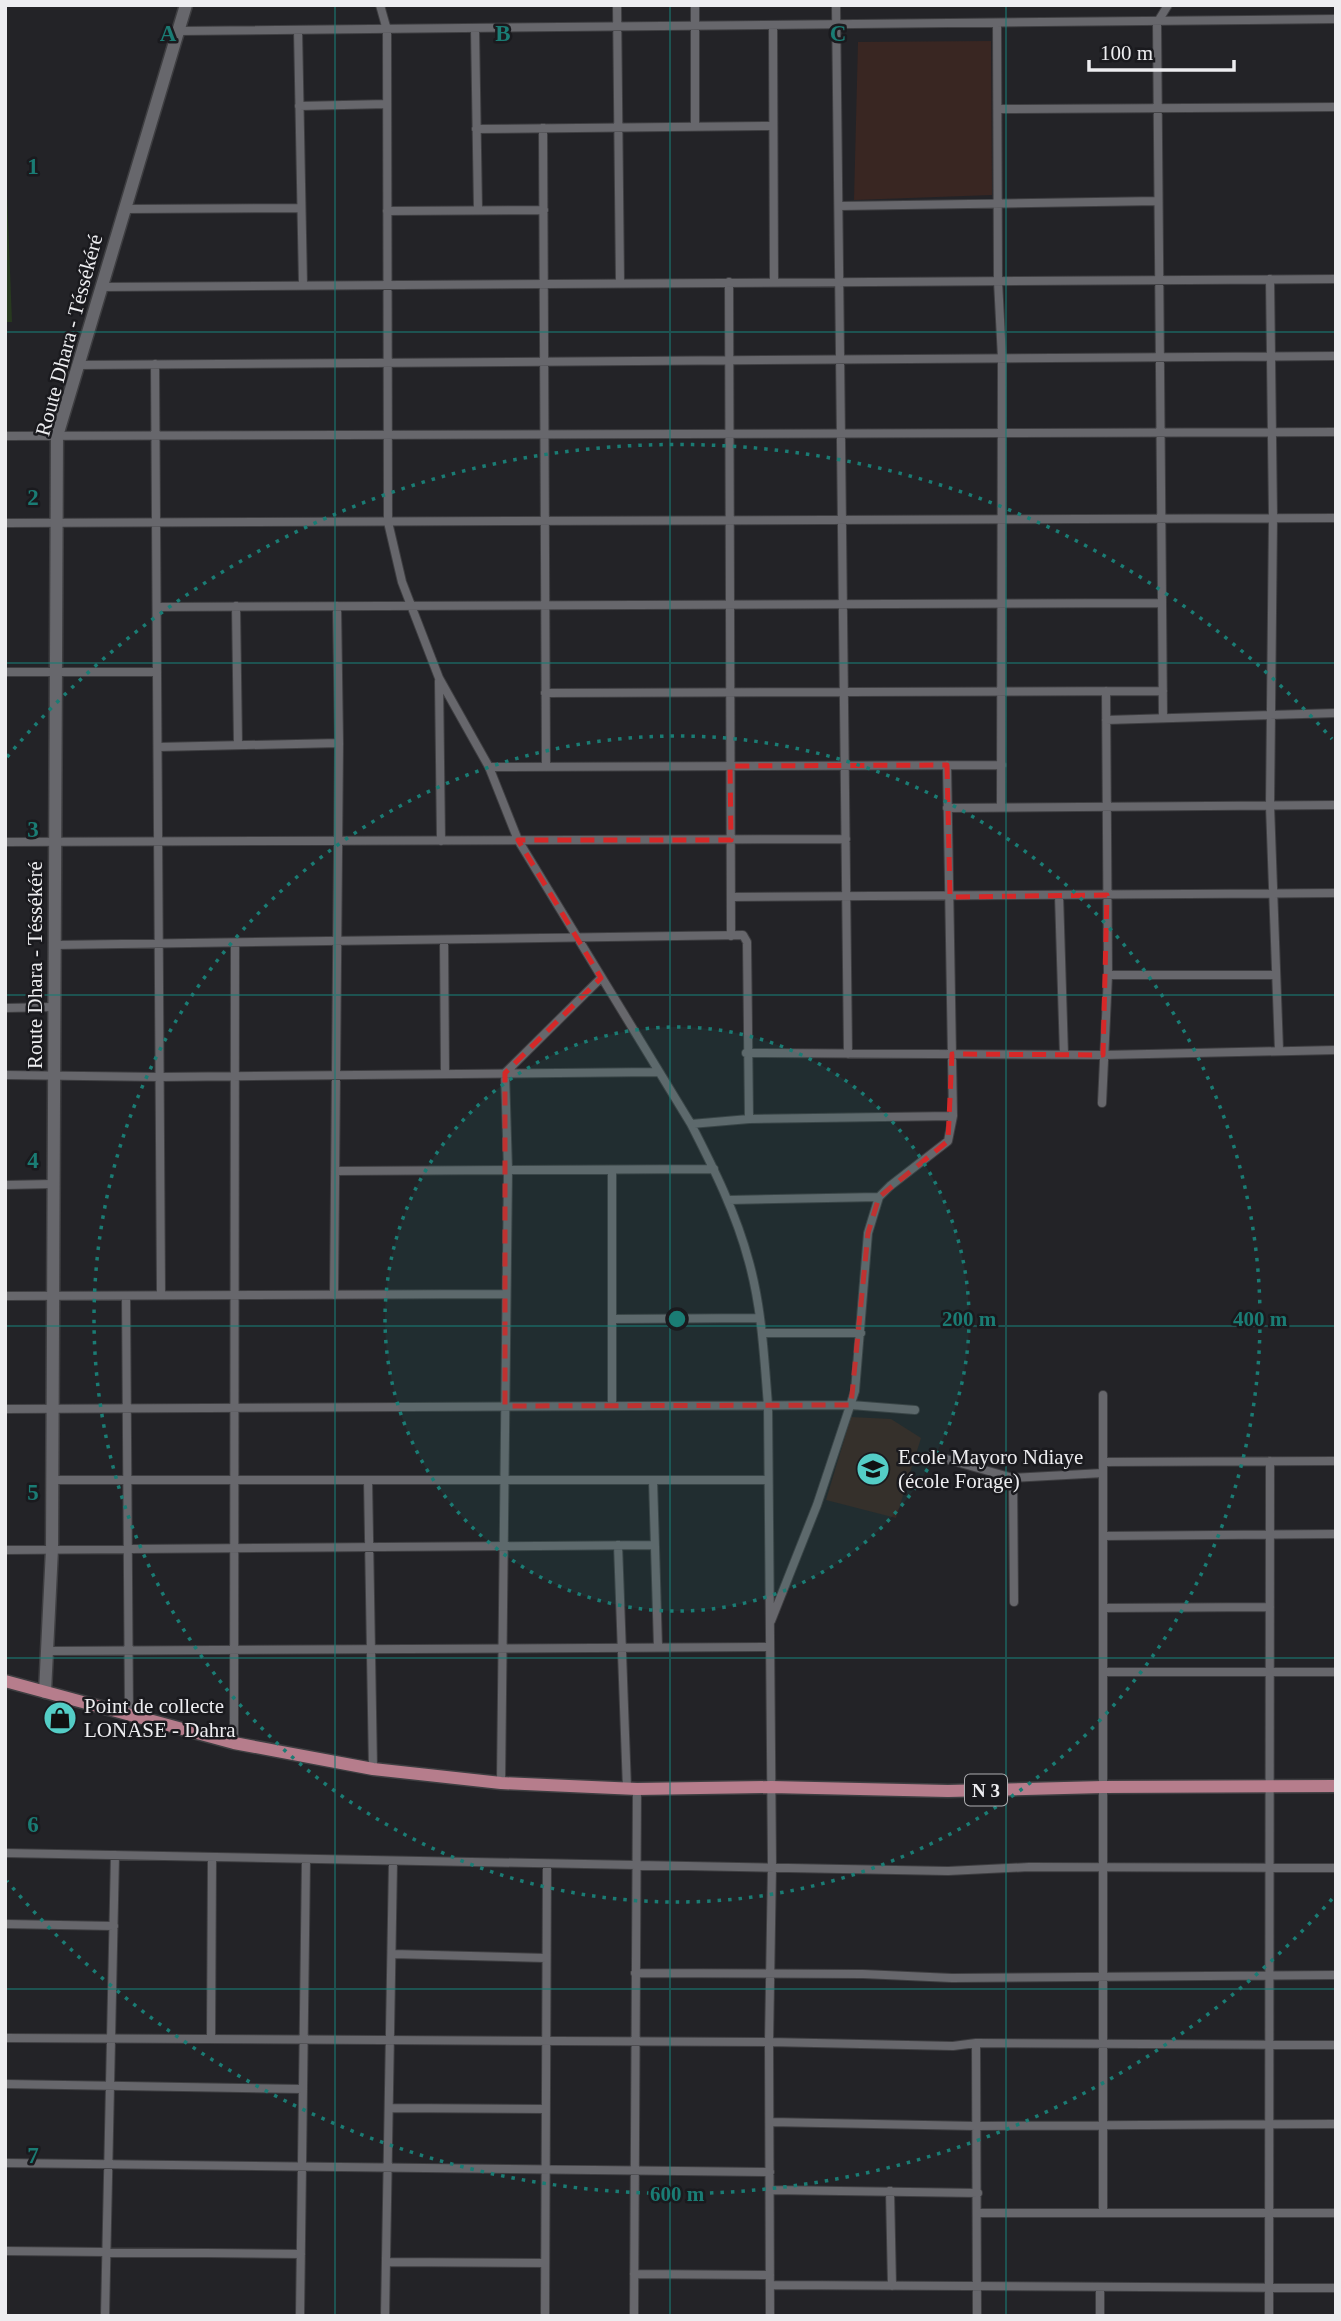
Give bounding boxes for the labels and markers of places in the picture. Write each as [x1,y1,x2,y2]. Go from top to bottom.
centre of rings [665,1307,689,1331]
place label: Ecole Mayoro Ndiaye (école Forage) [898,1445,1083,1493]
school or university icon: Ecole Mayoro Ndiaye (école Forage) [854,1450,892,1488]
place label: Point de collecte LONASE - Dahra [84,1694,236,1742]
shop icon: Point de collecte LONASE - Dahra [41,1699,79,1737]

